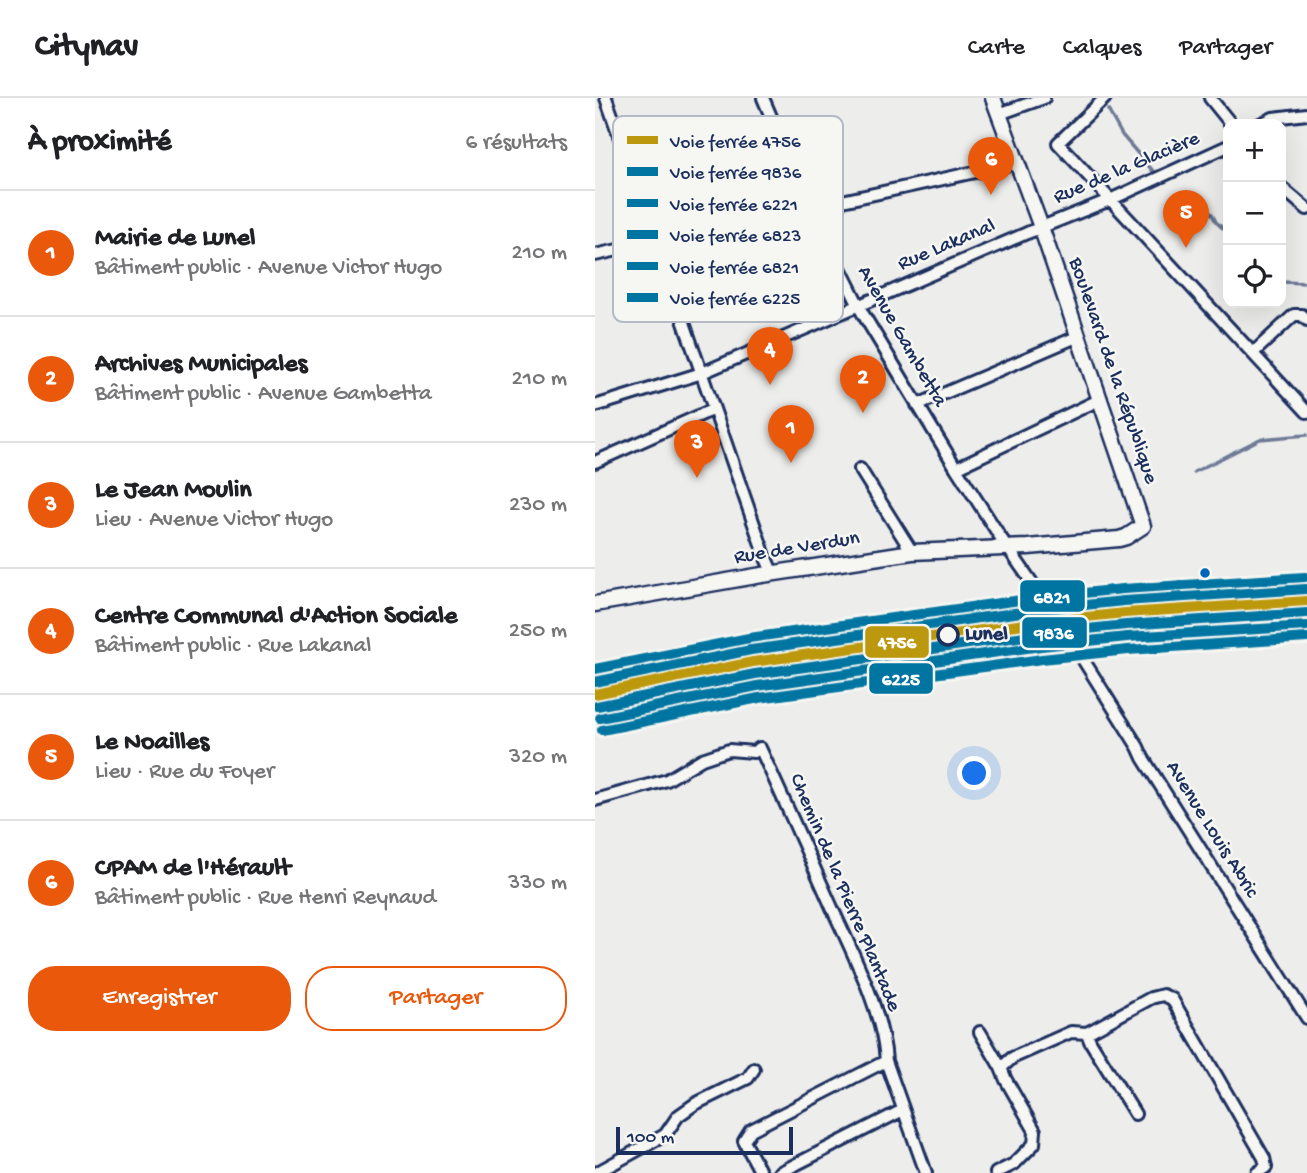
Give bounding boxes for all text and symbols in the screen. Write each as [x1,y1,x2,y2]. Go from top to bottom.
text: Citynav [35,29,138,67]
text: Carte [968,34,1025,63]
text: Calques [1063,34,1141,63]
text: Partager [1179,34,1272,63]
legend [613,116,843,322]
map controls [1223,119,1286,308]
button: + [1223,119,1286,182]
text: À proximité [28,126,172,161]
street label: Rue de la Glacière [1050,126,1205,211]
text: 6 résultats [466,130,567,157]
text: Voie ferrée 4756 [669,132,801,155]
pin: 6 [968,137,1014,195]
text: Voie ferrée 9836 [669,163,802,186]
button: − [1223,182,1286,245]
pin: 5 [1163,190,1209,248]
text: Voie ferrée 6221 [669,195,798,218]
street label: Rue Lakanal [895,214,999,278]
text: Mairie de Lunel [95,224,256,255]
text: Voie ferrée 6823 [669,226,801,249]
text: 1 [46,240,56,267]
text: 210 m [512,240,567,267]
button: locate [1223,245,1286,308]
street label: Boulevard de la République [1061,254,1163,488]
text: Bâtiment public · Avenue Victor Hugo [95,255,442,282]
text: Voie ferrée 6821 [669,258,799,281]
street label: Avenue Gambetta [851,262,952,413]
text: Voie ferrée 6225 [669,289,800,312]
pin: 4 [747,327,793,385]
text: Archives Municipales [95,350,307,381]
pin: 2 [840,355,886,413]
text: 2 [45,366,57,393]
text: 210 m [512,366,567,393]
text: Bâtiment public · Avenue Gambetta [95,381,432,408]
pin: 1 [768,405,814,463]
pin: 3 [674,420,720,478]
text: Le Jean Moulin [95,476,252,507]
text: 3 [45,492,57,519]
text: 230 m [509,492,567,519]
text: Lieu · Avenue Victor Hugo [95,507,333,534]
street label: Rue de Verdun [732,527,862,571]
unlabelled marker [1198,566,1212,580]
line badge: 6821 [1019,579,1086,613]
text: 6821 [1033,588,1071,611]
text: Centre Communal d'Action Sociale [95,602,458,633]
line badge: 9836 [1021,616,1088,649]
text: 4 [46,618,56,645]
text: 250 m [509,618,567,645]
place label: Lunel [965,623,1008,648]
marker: Lunel [937,624,959,646]
text: 9836 [1033,624,1074,647]
line badge: 4756 [864,625,930,659]
text: Bâtiment public · Rue Lakanal [95,633,371,660]
text: 4756 [877,633,917,656]
line badge: 6225 [868,662,934,695]
text: 6225 [882,670,920,693]
text: Le Noailles [95,728,209,759]
text: 5 [45,744,57,771]
text: 320 m [509,744,567,771]
your location [957,756,991,790]
street label: Avenue Louis Abric [1159,757,1264,904]
text: Lieu · Rue du Foyer [95,759,274,786]
street label: Chemin de la Pierre Plantade [782,770,906,1017]
text: CPAM de l'Hérault [95,854,291,885]
text: 6 [45,870,57,897]
text: 330 m [508,870,567,897]
text: Bâtiment public · Rue Henri Reynaud [95,885,436,912]
button: Enregistrer [28,966,291,1031]
button: Partager [305,966,567,1031]
scale bar [616,1124,793,1156]
text: 100 m [627,1127,674,1150]

